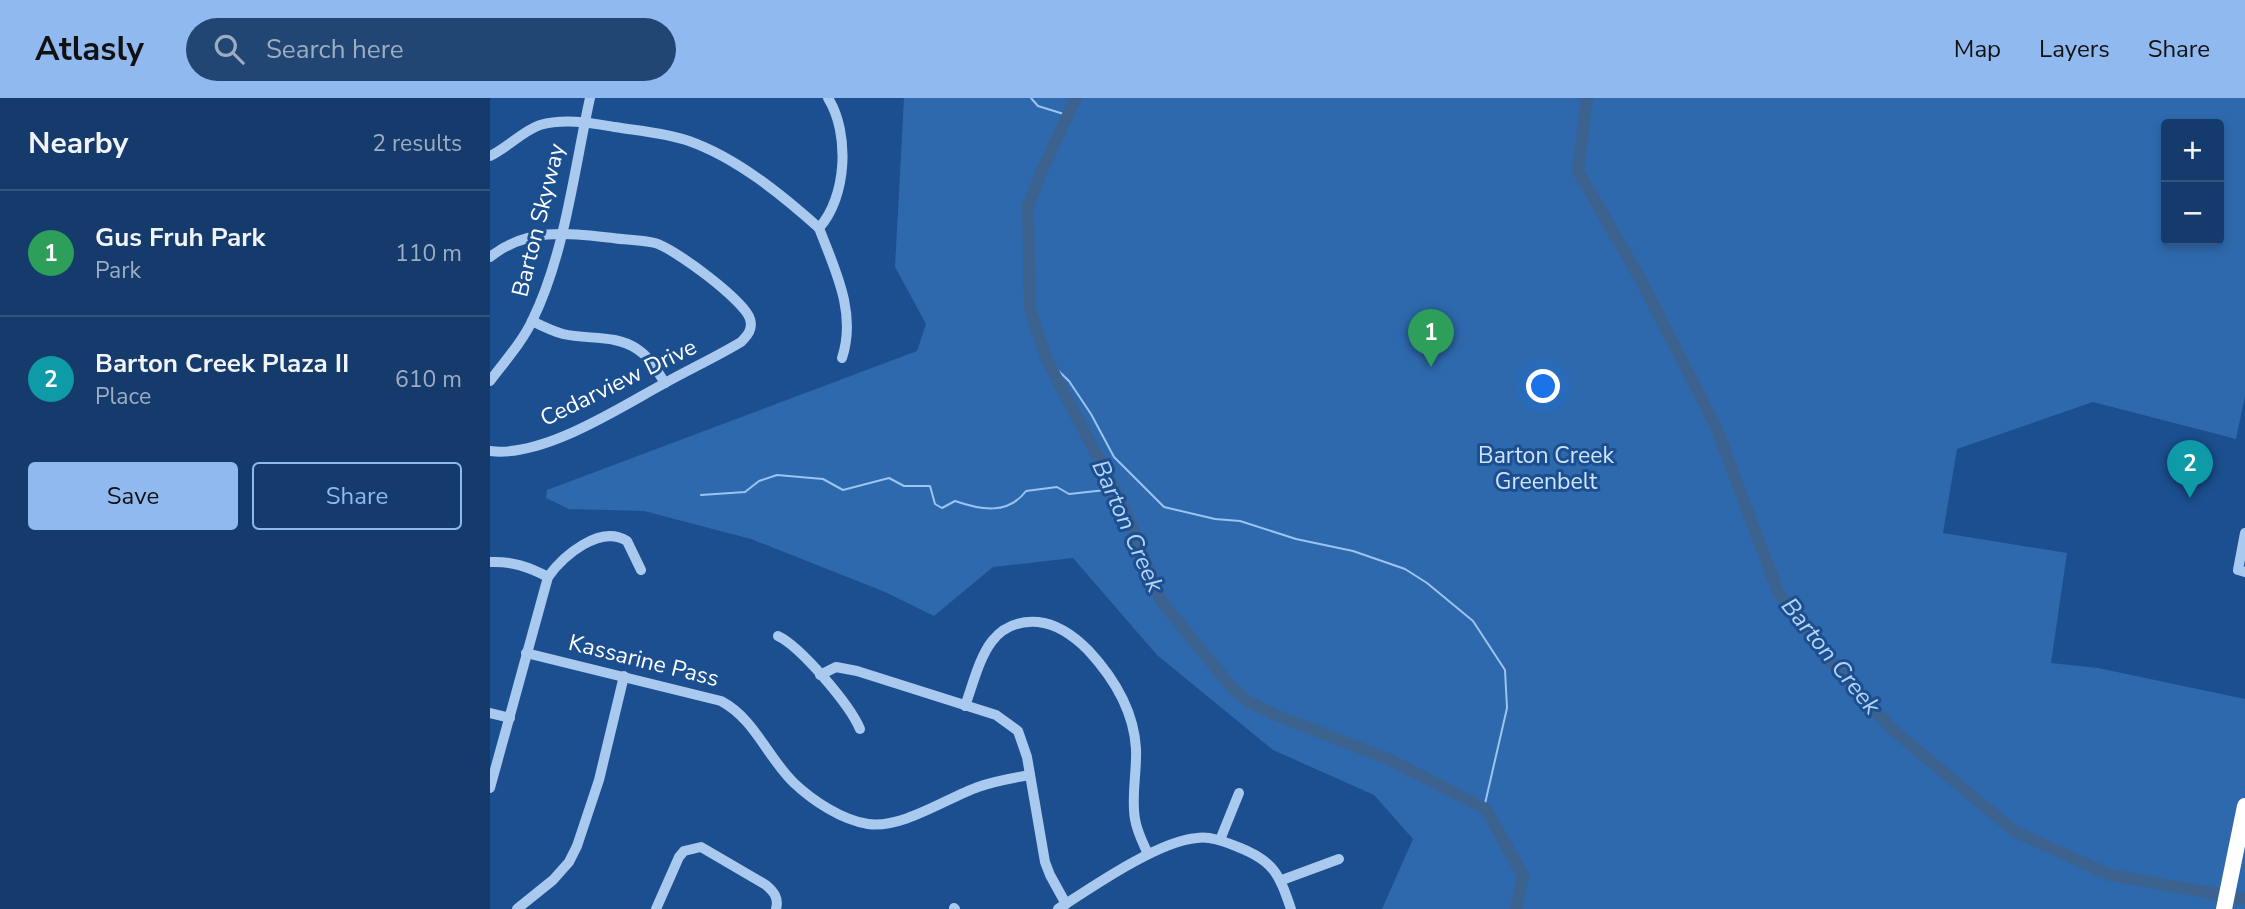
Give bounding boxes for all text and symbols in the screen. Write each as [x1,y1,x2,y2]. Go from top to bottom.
search box [186,18,676,81]
text: Atlasly [35,27,144,72]
icon: search [210,30,248,68]
text: Search here [266,32,404,67]
text: Map [1954,33,2001,65]
text: Layers [2039,33,2110,65]
text: Share [2148,33,2210,65]
map controls [2161,119,2224,245]
button: + [2161,119,2224,182]
text: Nearby [28,123,128,164]
text: 2 results [372,128,462,159]
street label: Barton Skyway [504,140,573,300]
button: − [2161,182,2224,245]
text: Gus Fruh Park [95,220,265,255]
text: 1 [44,238,58,269]
text: 110 m [395,238,462,269]
text: Park [95,255,141,286]
pin: 1 [1408,309,1454,367]
street label: Cedarview Drive [535,331,702,434]
text: Barton Creek Plaza II [95,346,349,381]
text: 2 [44,364,58,395]
text: 610 m [395,364,462,395]
your location [1526,369,1560,403]
text: Place [95,381,151,412]
park label: Barton Creek Greenbelt [1478,440,1614,497]
pin: 2 [2167,440,2213,498]
water label: Barton Creek [1085,455,1172,598]
button: Save [28,462,238,530]
button: Share [252,462,462,530]
water label: Barton Creek [1774,591,1889,722]
street label: Kassarine Pass [565,627,722,694]

